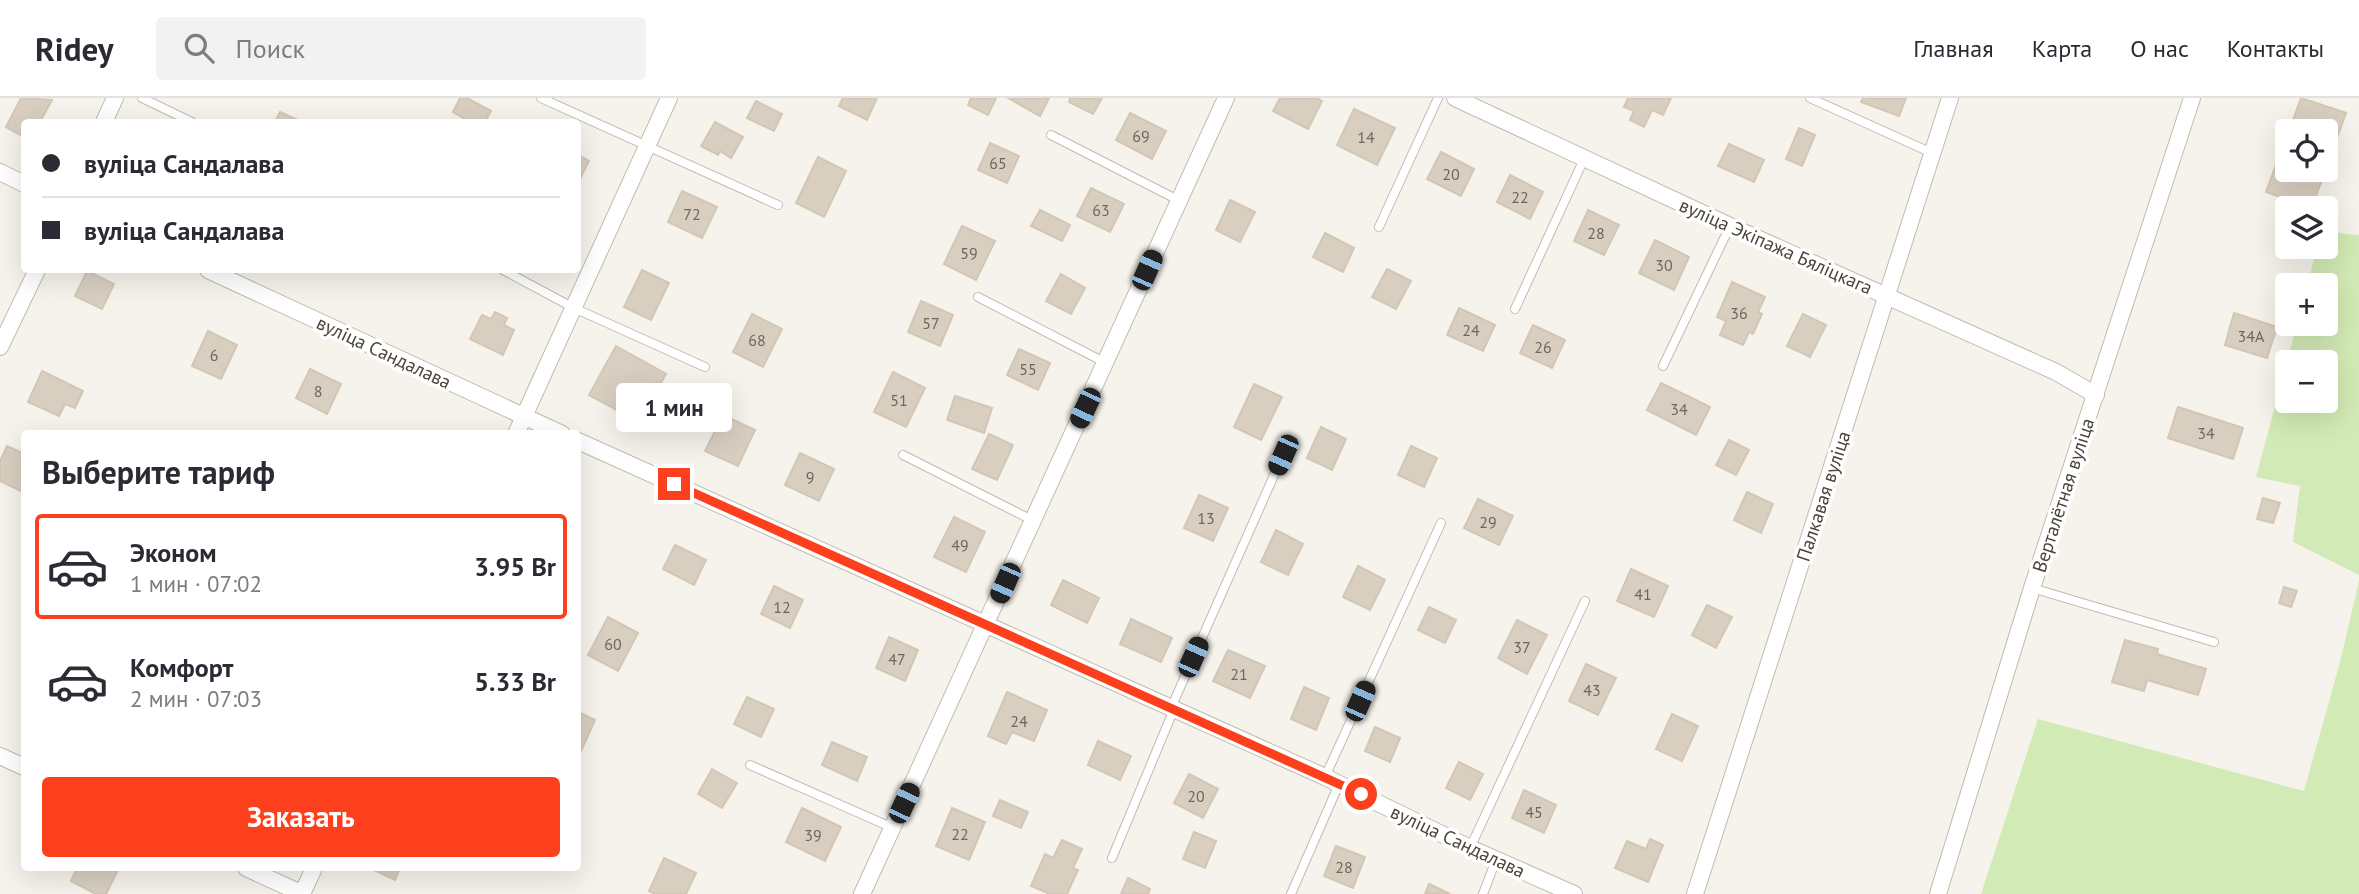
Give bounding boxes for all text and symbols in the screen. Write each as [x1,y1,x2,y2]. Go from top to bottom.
search box [156,17,646,80]
text: Ridey [35,27,114,70]
icon: search [180,29,218,67]
text: Поиск [236,32,305,65]
text: Главная [1913,33,1994,64]
text: Карта [2032,33,2092,64]
text: О нас [2130,33,2189,64]
text: Контакты [2227,33,2324,64]
map controls [2275,119,2338,413]
button: locate [2275,119,2338,182]
house number: 69 [1132,126,1150,146]
house number: 14 [1357,127,1375,147]
text: вуліца Сандалава [84,147,284,180]
house number: 65 [989,153,1007,173]
house number: 20 [1442,164,1460,184]
house number: 22 [1511,187,1529,207]
street label: вуліца Экіпажа Бяліцкага [1676,193,1876,299]
button: layers [2275,196,2338,259]
house number: 63 [1092,200,1110,220]
house number: 72 [683,204,701,224]
text: вуліца Сандалава [84,214,284,247]
house number: 28 [1587,223,1605,243]
house number: 59 [960,243,978,263]
car [1129,247,1166,293]
house number: 30 [1655,255,1673,275]
button: + [2275,273,2338,336]
house number: 36 [1730,303,1748,323]
street label: вуліца Сандалава [313,310,455,394]
house number: 57 [922,313,940,333]
house number: 24 [1462,320,1480,340]
house number: 34А [2238,326,2265,346]
house number: 68 [748,330,766,350]
house number: 26 [1534,337,1552,357]
house number: 6 [210,345,218,365]
button: − [2275,350,2338,413]
house number: 55 [1019,359,1037,379]
house number: 8 [314,381,322,401]
callout: 1 мин [616,382,732,432]
car [1067,385,1104,431]
house number: 51 [890,390,908,410]
text: 1 мин [644,393,704,422]
house number: 34 [1670,399,1688,419]
street label: Верталётная вуліца [2027,415,2099,575]
house number: 34 [2197,423,2215,443]
street label: Палкавая вуліца [1791,428,1855,564]
car [1265,432,1302,478]
text: Выберите тариф [42,451,275,493]
house number: 9 [806,467,814,487]
route end [658,468,690,500]
house number: 13 [1197,508,1215,528]
house number: 29 [1479,512,1497,532]
icon: car [46,535,109,598]
house number: 49 [951,535,969,555]
text: Эконом [130,536,217,569]
text: 3.95 Br [474,550,556,583]
car [987,560,1024,606]
text: 1 мин · 07:02 [130,569,262,598]
house number: 41 [1634,584,1652,604]
house number: 12 [773,597,791,617]
house number: 60 [604,634,622,654]
car [1175,634,1212,680]
house number: 37 [1513,637,1531,657]
house number: 47 [888,649,906,669]
icon: car [46,650,109,713]
text: Комфорт [130,651,233,684]
house number: 21 [1230,664,1248,684]
text: 5.33 Br [474,665,556,698]
car [1342,678,1379,724]
house number: 43 [1583,680,1601,700]
text: 2 мин · 07:03 [130,684,262,713]
house number: 24 [1010,711,1028,731]
button: Заказать [42,777,560,857]
route start [1345,778,1377,810]
car [886,780,923,826]
house number: 20 [1187,786,1205,806]
street label: вуліца Сандалава [1387,799,1529,883]
house number: 45 [1525,802,1543,822]
house number: 22 [951,824,969,844]
house number: 39 [804,825,822,845]
house number: 28 [1335,857,1353,877]

